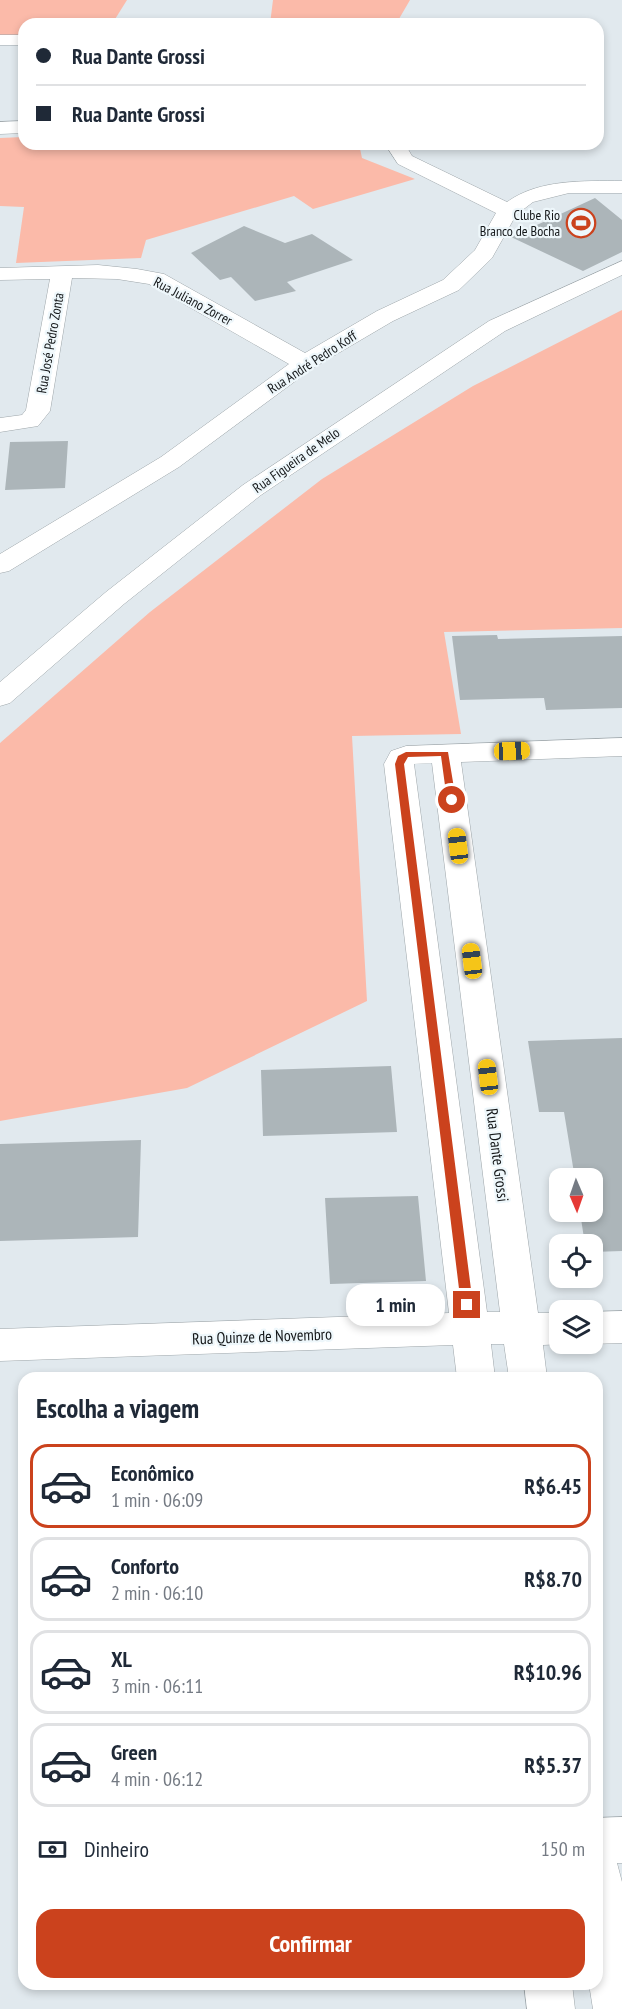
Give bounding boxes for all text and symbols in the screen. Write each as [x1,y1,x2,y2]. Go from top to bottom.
text: Rua Dante Grossi [72,42,205,70]
text: Rua Dante Grossi [72,100,205,128]
place label: Clube Rio Branco de Bocha [480,206,560,240]
sports icon: Clube Rio Branco de Bocha [565,207,597,239]
street label: Rua Juliano Zorrer [151,273,236,329]
street label: Rua José Pedro Zonta [32,291,68,395]
street label: Rua André Pedro Koff [264,326,360,397]
street label: Rua Figueira de Melo [249,423,343,497]
car [494,741,530,761]
route start [438,786,465,813]
car [447,827,469,865]
car [461,942,483,980]
car [477,1058,499,1096]
street label: Rua Dante Grossi [482,1107,514,1203]
north arrow [549,1168,603,1222]
map controls [549,1168,603,1354]
button: locate [549,1234,603,1288]
callout: 1 min [347,1284,446,1326]
route end [453,1291,480,1318]
text: 1 min [375,1292,416,1318]
button: layers [549,1300,603,1354]
street label: Rua Quinze de Novembro [192,1324,332,1348]
text: Escolha a viagem [36,1391,199,1425]
icon: car [39,1459,93,1513]
text: Econômico [111,1459,194,1487]
text: R$6.45 [524,1472,582,1500]
text: 1 min · 06:09 [111,1487,203,1513]
icon: car [39,1552,93,1606]
text: Conforto [111,1552,179,1580]
text: R$8.70 [524,1565,582,1593]
text: 2 min · 06:10 [111,1580,203,1606]
icon: car [39,1645,93,1699]
text: XL [111,1645,132,1673]
text: R$10.96 [514,1658,582,1686]
text: 3 min · 06:11 [111,1673,203,1699]
icon: car [39,1738,93,1792]
text: Green [111,1738,157,1766]
text: R$5.37 [524,1751,582,1779]
text: 4 min · 06:12 [111,1766,203,1792]
icon: cash [36,1833,69,1866]
text: Dinheiro [84,1835,149,1863]
text: 150 m [541,1836,585,1862]
button: Confirmar [36,1909,585,1978]

